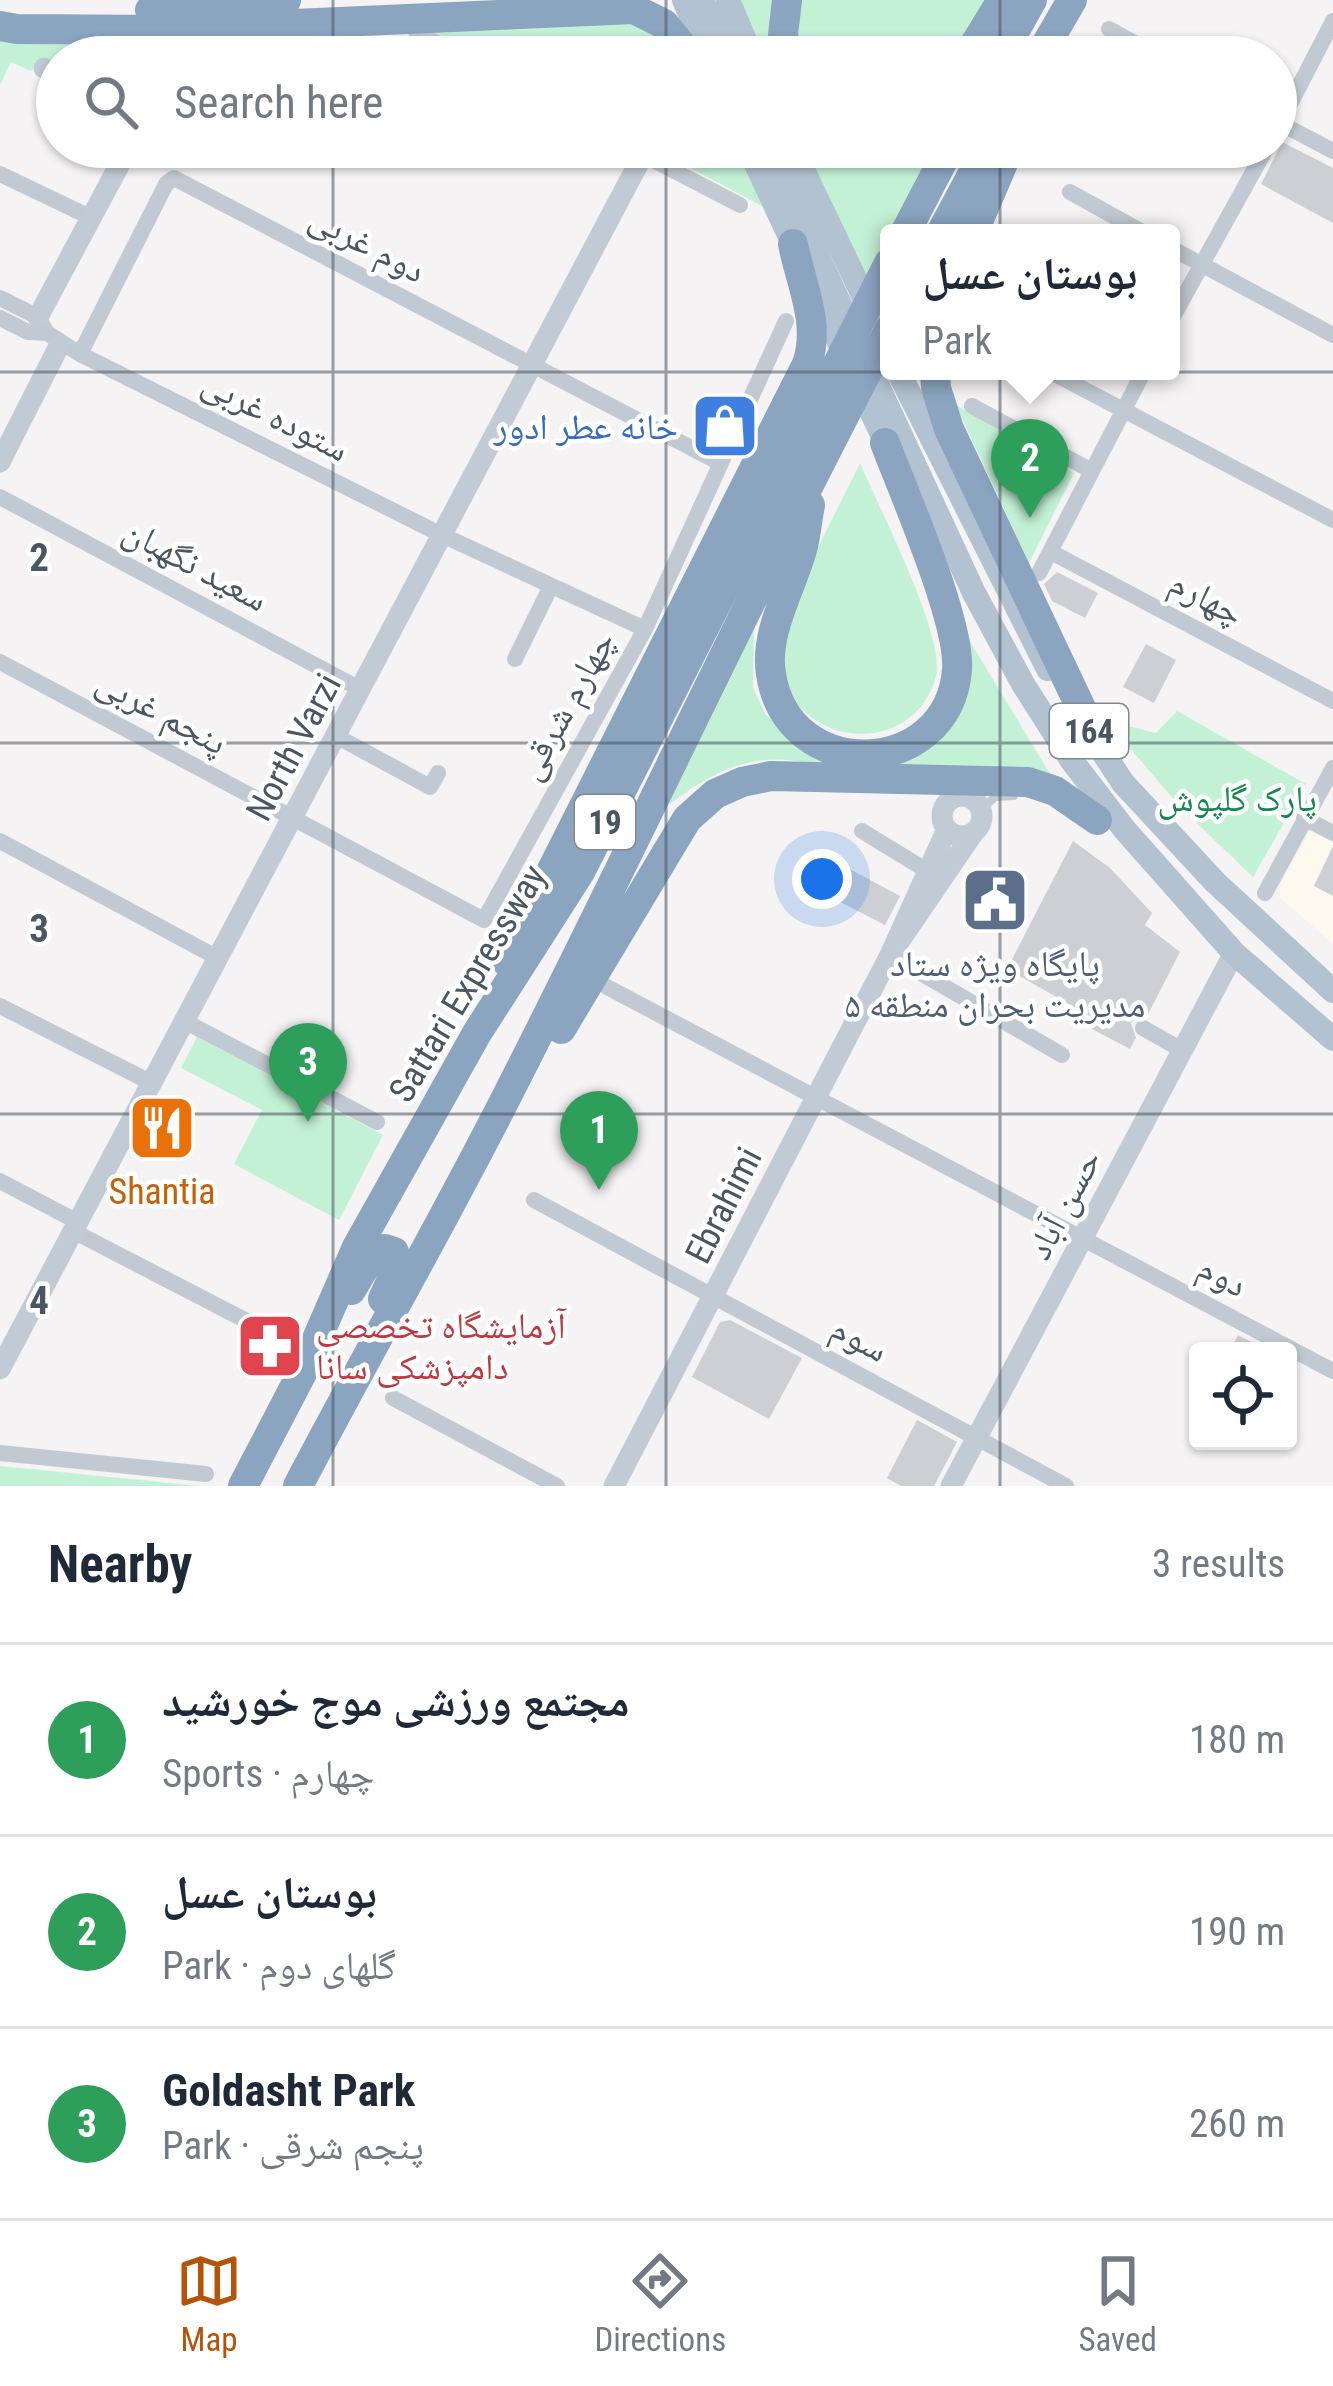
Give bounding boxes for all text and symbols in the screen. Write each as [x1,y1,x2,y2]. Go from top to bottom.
search box [36,36,1297,168]
icon: search [78,69,144,135]
text: Search here [174,76,383,129]
street label: دوم غربی [302,196,433,294]
popup [880,224,1180,380]
text: بوستان عسل [923,247,1137,300]
text: Park [923,318,992,364]
street label: ستوده غربی [195,361,356,471]
shop icon: خانه عطر ادور [690,391,760,461]
place label: خانه عطر ادور [493,406,678,448]
pin: 2 [991,419,1069,518]
street label: سعید نگهبان [116,509,275,620]
text: 2 [29,535,49,581]
street label: چهارم [1162,561,1250,636]
street label: چهارم شرقی [508,624,626,788]
street label: پنجم غربی [88,660,234,765]
street label: North Varzi [238,667,350,828]
road number: 164 [1050,704,1128,758]
park label: پارک گلپوش [1157,778,1317,820]
road number: 19 [575,795,635,849]
your location [792,849,852,909]
street label: Sattari Expressway [381,857,555,1110]
public building icon: پایگاه ویژه ستاد مدیریت بحران منطقه ۵ [960,865,1030,935]
text: 3 [29,906,49,952]
place label: پایگاه ویژه ستاد مدیریت بحران منطقه ۵ [845,943,1145,1026]
pin: 3 [269,1023,347,1122]
pin: 1 [560,1091,638,1190]
restaurant icon: Shantia [127,1093,197,1163]
street label: Ebrahimi [677,1141,771,1270]
street label: حسن آباد [1018,1142,1110,1267]
place label: Shantia [109,1171,215,1213]
street label: دوم [1190,1246,1254,1308]
text: 4 [29,1278,49,1324]
place label: آزمایشگاه تخصصی دامپزشکی سانا [316,1305,567,1388]
street label: سوم [823,1307,895,1373]
pharmacy icon: آزمایشگاه تخصصی دامپزشکی سانا [235,1311,305,1381]
map controls [1189,1342,1297,1450]
button: locate [1189,1342,1297,1450]
text: Nearby [48,1535,192,1594]
text: 3 results [1152,1541,1285,1587]
text: مجتمع ورزشی موج خورشید [162,1674,629,1727]
text: 1 [77,1717,97,1763]
text: 180 m [1189,1717,1285,1763]
text: Sports · چهارم [162,1751,374,1797]
text: بوستان عسل [162,1866,377,1919]
text: 2 [77,1909,97,1955]
text: 190 m [1189,1909,1285,1955]
text: Park · گلهای دوم [162,1943,396,1989]
text: Goldasht Park [162,2064,415,2117]
text: 3 [77,2101,97,2147]
text: 260 m [1189,2101,1285,2147]
text: Park · پنجم شرقی [162,2123,424,2169]
tab: Map [176,2248,242,2359]
tab: Directions [594,2248,726,2359]
tab: Saved [1078,2248,1157,2359]

